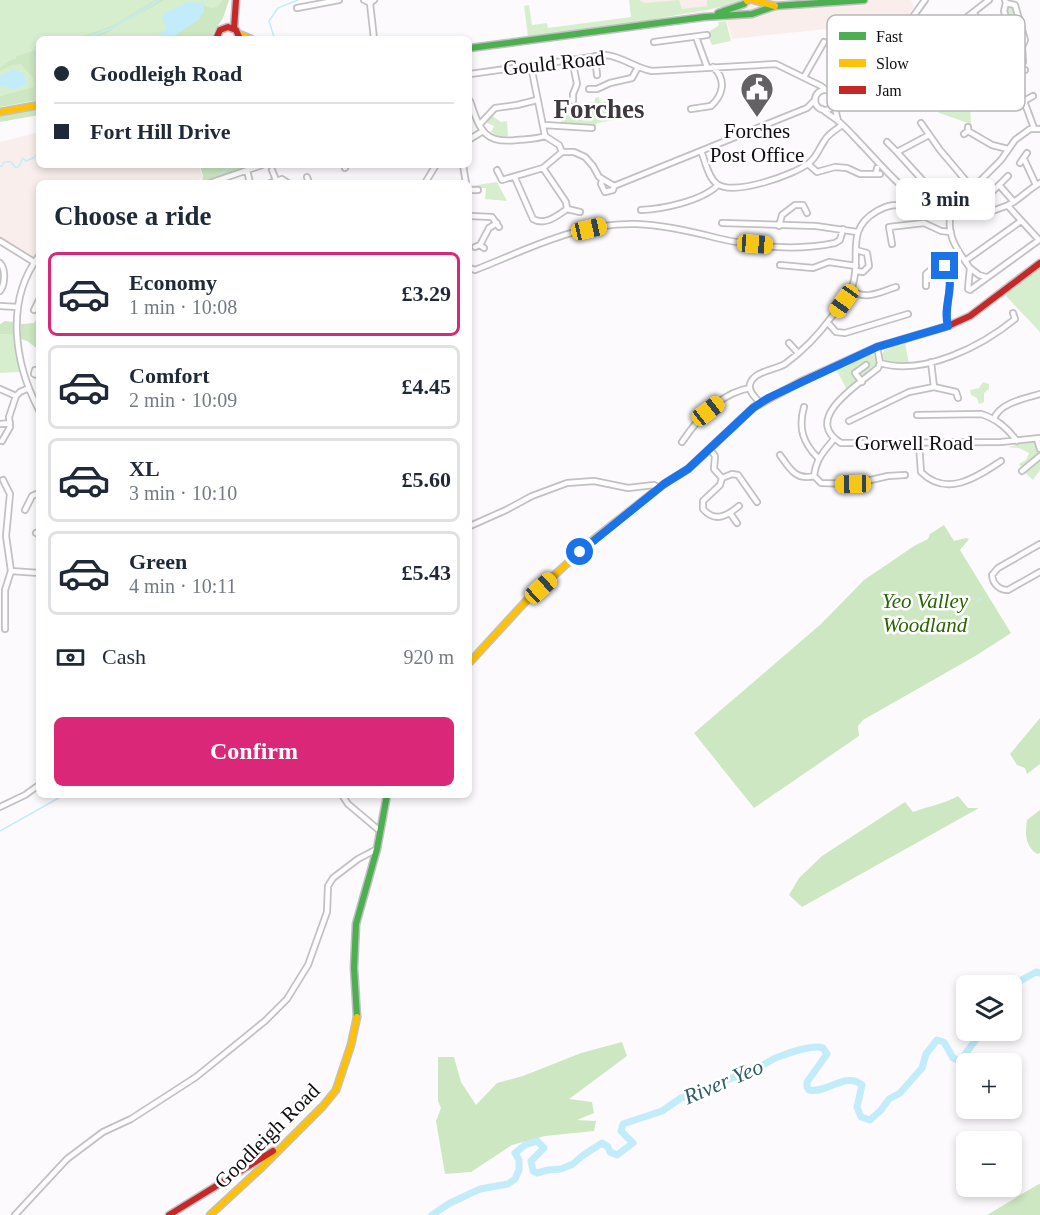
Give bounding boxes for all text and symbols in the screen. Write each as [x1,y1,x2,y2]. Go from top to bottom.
legend [827,15,1025,111]
text: Fast [876,28,903,45]
street label: Gould Road [502,46,607,80]
text: Slow [876,55,909,72]
text: Goodleigh Road [90,61,242,86]
public building icon: Forches Post Office [739,71,775,118]
text: Jam [876,82,902,99]
district label: Forches [554,94,644,124]
text: Fort Hill Drive [90,119,231,144]
place label: Forches Post Office [710,119,804,167]
callout: 3 min [896,179,994,221]
text: 3 min [921,188,970,210]
text: Choose a ride [54,201,212,231]
car [569,216,609,242]
car [736,234,774,254]
route end [931,252,958,279]
icon: car [57,267,111,321]
text: Economy [129,270,217,295]
text: £3.29 [402,281,451,306]
car [826,281,862,321]
text: 1 min · 10:08 [129,296,237,318]
icon: car [57,360,111,414]
text: Comfort [129,363,210,388]
text: £4.45 [402,374,451,399]
text: 2 min · 10:09 [129,389,237,411]
car [688,393,728,429]
street label: Gorwell Road [855,431,974,455]
icon: car [57,453,111,507]
text: XL [129,456,160,481]
text: £5.60 [402,467,451,492]
car [835,475,871,493]
text: 3 min · 10:10 [129,482,237,504]
route start [566,538,593,565]
icon: car [57,546,111,600]
text: Green [129,549,187,574]
text: £5.43 [402,560,451,585]
car [522,569,560,607]
text: 4 min · 10:11 [129,575,237,597]
park label: Yeo Valley Woodland [882,589,969,637]
icon: cash [54,641,87,674]
text: Cash [102,644,146,669]
text: 920 m [403,646,454,668]
button: Confirm [54,717,454,786]
map controls [956,975,1022,1197]
button: layers [956,975,1022,1041]
button: + [956,1053,1022,1119]
water label: River Yeo [679,1054,767,1110]
street label: Goodleigh Road [210,1078,325,1193]
button: − [956,1131,1022,1197]

